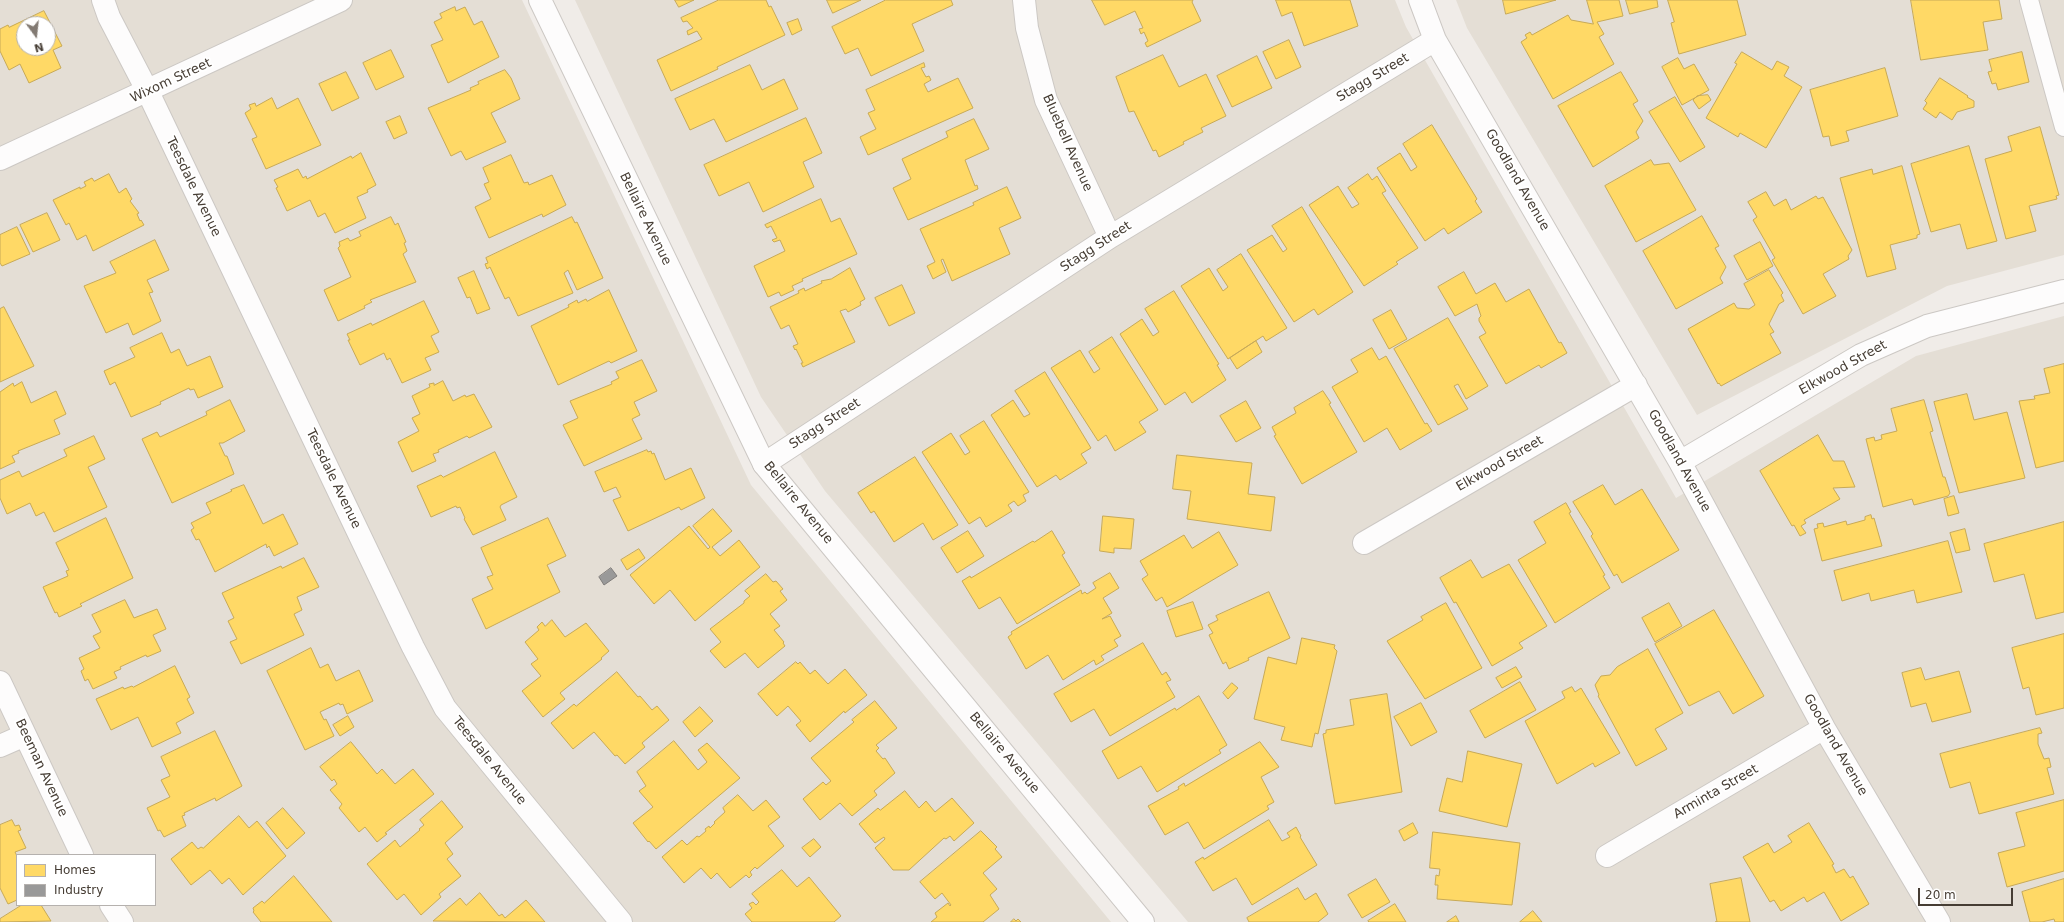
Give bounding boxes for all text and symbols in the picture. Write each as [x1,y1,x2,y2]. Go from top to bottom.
north arrow [16,16,56,56]
text: N [33,40,45,55]
street label: Stagg Street [1334,50,1412,106]
street label: Wixom Street [128,55,214,107]
street label: Bluebell Avenue [1039,92,1095,194]
street label: Goodland Avenue [1482,126,1552,234]
street label: Teesdale Avenue [162,135,224,239]
street label: Bellaire Avenue [616,170,674,268]
street label: Stagg Street [1058,218,1134,276]
street label: Elkwood Street [1796,337,1890,399]
street label: Stagg Street [787,395,863,453]
street label: Goodland Avenue [1644,407,1714,515]
street label: Teesdale Avenue [302,427,364,531]
street label: Elkwood Street [1454,433,1546,495]
street label: Bellaire Avenue [760,459,836,547]
street label: Goodland Avenue [1800,691,1870,799]
street label: Bellaire Avenue [965,709,1043,797]
street label: Teesdale Avenue [449,714,529,808]
street label: Beeman Avenue [11,717,71,819]
street label: Arminta Street [1671,761,1761,823]
legend [16,854,156,906]
text: Homes [54,863,96,877]
scale bar [1920,880,2015,906]
text: Industry [54,883,103,897]
text: 20 m [1925,888,1956,902]

